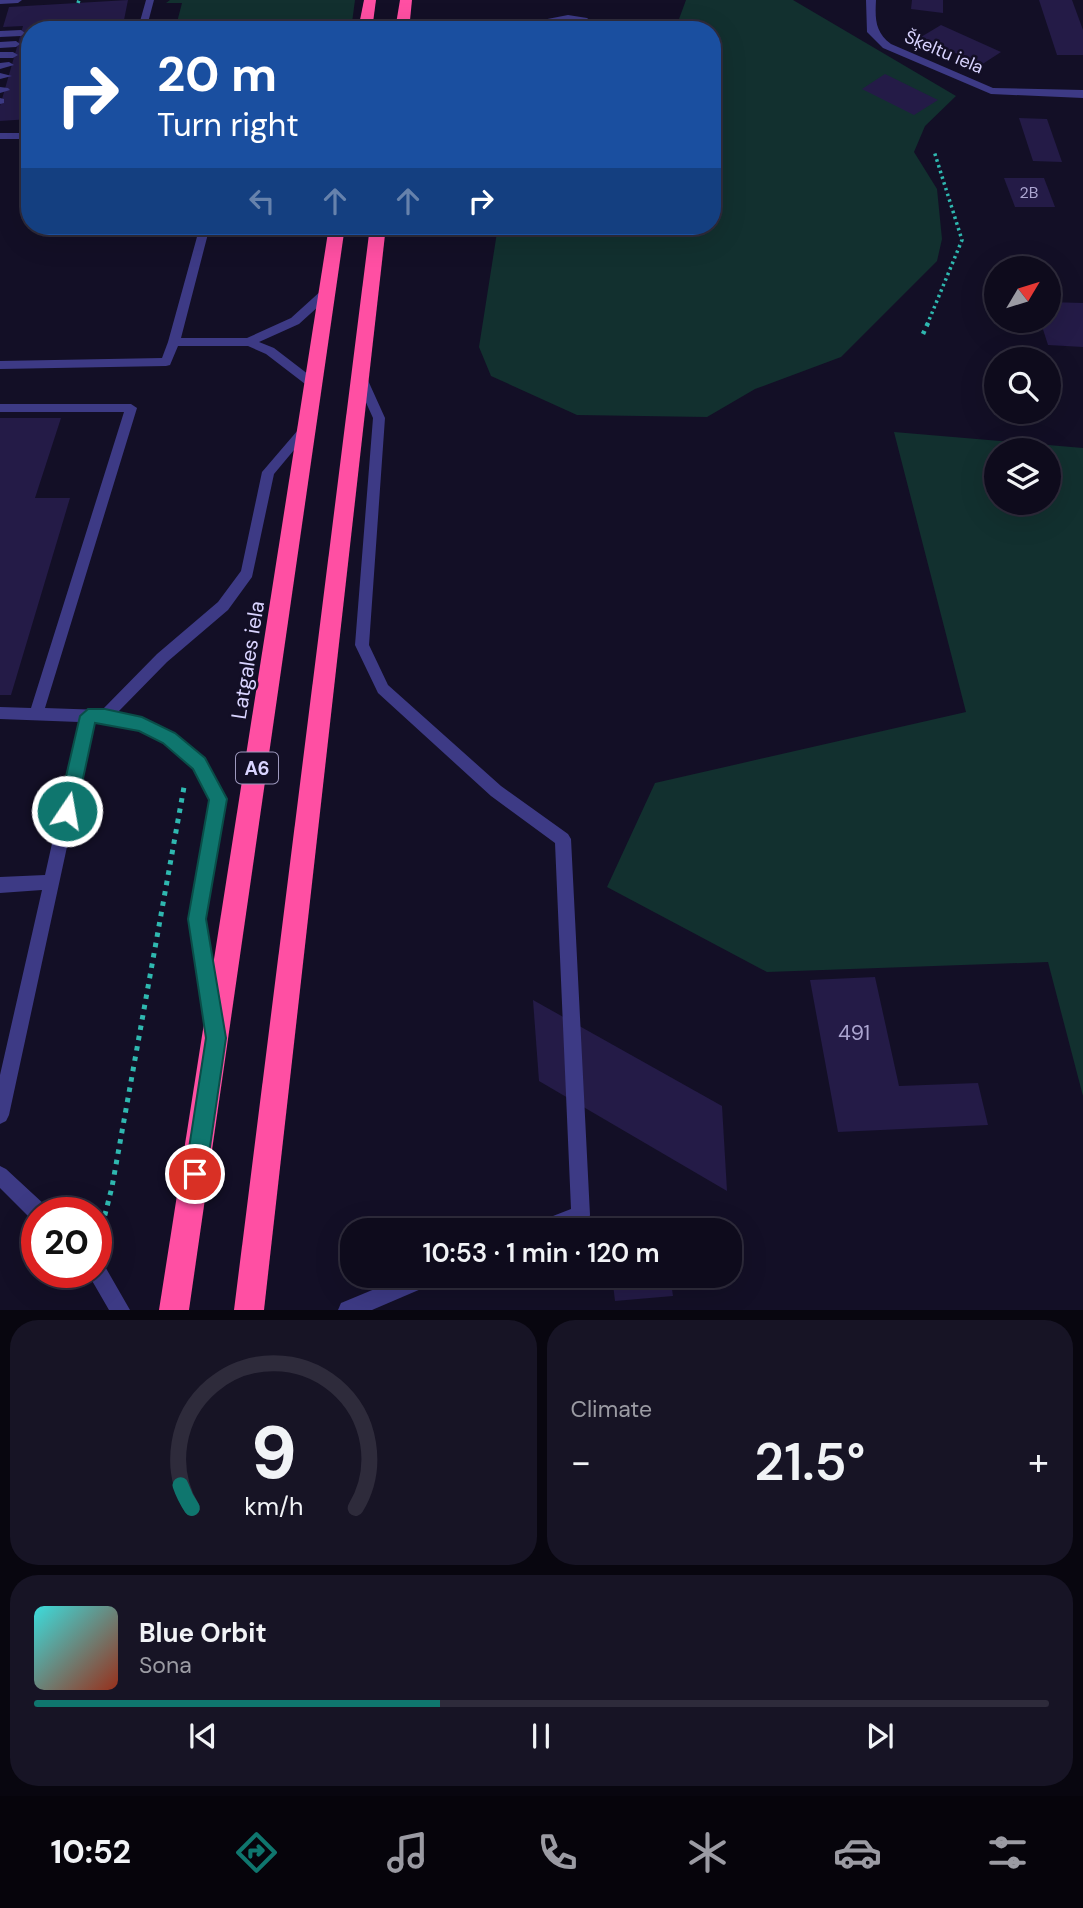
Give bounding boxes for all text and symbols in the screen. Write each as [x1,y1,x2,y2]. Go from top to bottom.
street label: Šķeltu iela [901,25,987,79]
text: 20 m [157,42,277,106]
icon: right [42,49,133,140]
text: Turn right [157,104,299,146]
icon: left [243,182,281,220]
icon: ahead [316,182,354,220]
icon: ahead [389,182,427,220]
icon: right [462,182,500,220]
house number: 2B [1020,182,1038,203]
north arrow [984,256,1060,332]
map controls [984,256,1061,515]
button: search [984,347,1061,424]
button: layers [984,438,1061,515]
street label: Latgales iela [225,599,271,721]
road number: A6 [236,752,278,783]
position arrow [30,774,104,848]
house number: 491 [838,1019,870,1047]
pin [165,1144,225,1204]
icon: arrive [176,1155,214,1193]
speed limit sign: 20 [21,1197,112,1288]
text: 10:53 · 1 min · 120 m [422,1236,660,1270]
text: Climate [571,1394,652,1424]
text: 9 [250,1407,296,1502]
text: 21.5° [754,1428,865,1496]
text: − [571,1437,591,1487]
text: + [1028,1437,1049,1487]
text: km/h [244,1490,303,1523]
text: Blue Orbit [139,1616,267,1650]
text: Sona [139,1650,192,1680]
icon: previous [184,1717,222,1755]
icon: pause [522,1717,560,1755]
icon: next [861,1717,899,1755]
icon: directions [232,1828,281,1877]
icon: music [383,1828,432,1877]
icon: phone [533,1828,582,1877]
icon: climate [683,1828,732,1877]
icon: car [833,1828,882,1877]
icon: filters [983,1828,1032,1877]
text: 10:52 [51,1831,131,1873]

